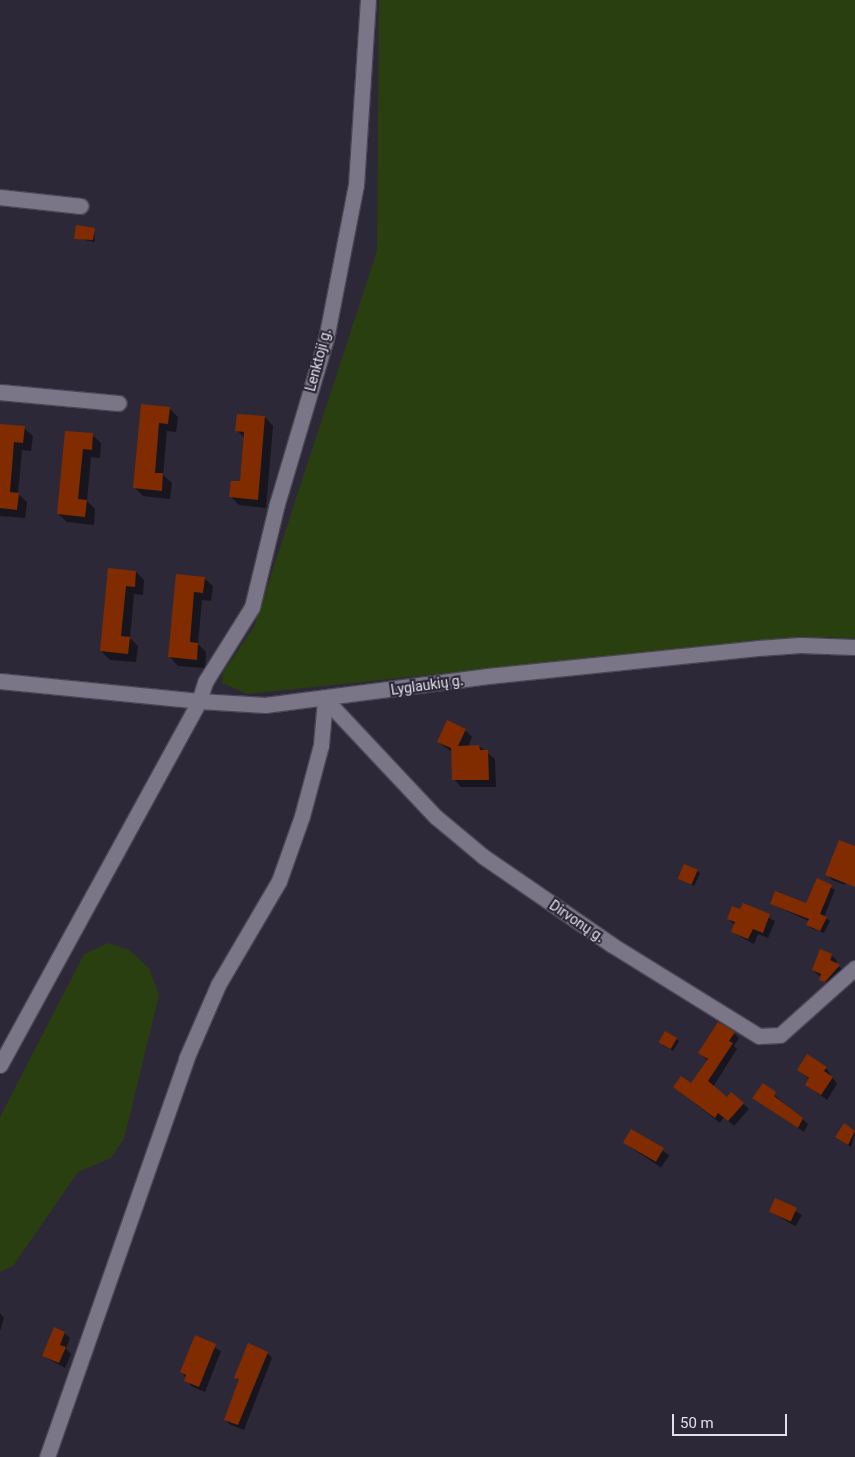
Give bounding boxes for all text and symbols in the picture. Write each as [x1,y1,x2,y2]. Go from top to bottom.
street label: Lenktoji g. [302,327,334,393]
street label: Lyglaukių g. [390,672,464,698]
street label: Dirvonų g. [546,897,608,945]
scale bar [675,1404,790,1436]
text: 50 m [680,1414,714,1432]

